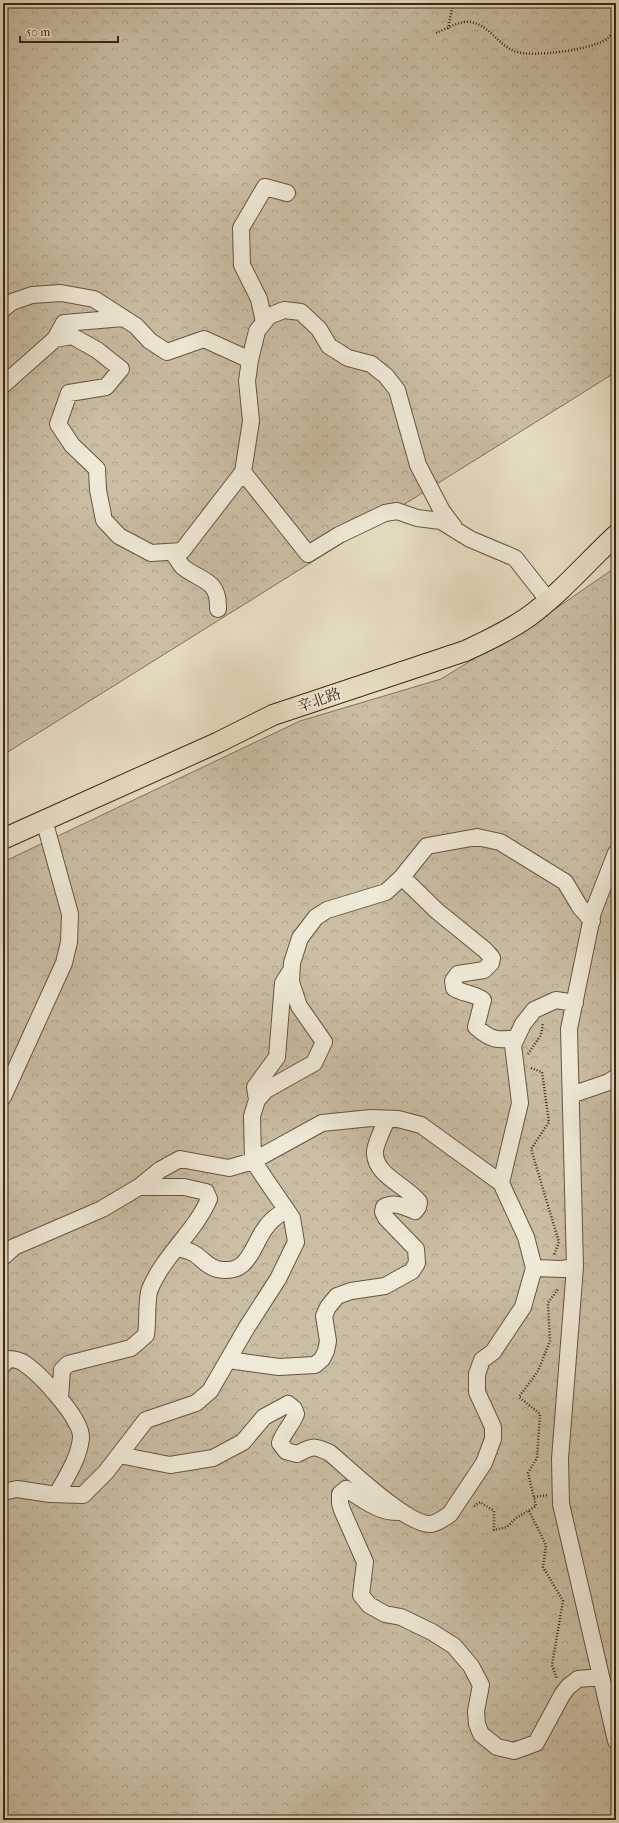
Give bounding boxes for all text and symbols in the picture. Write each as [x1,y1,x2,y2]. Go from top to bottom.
scale bar [20,18,118,44]
text: 50 m [26,25,50,39]
street label: 辛北路 [295,684,343,716]

